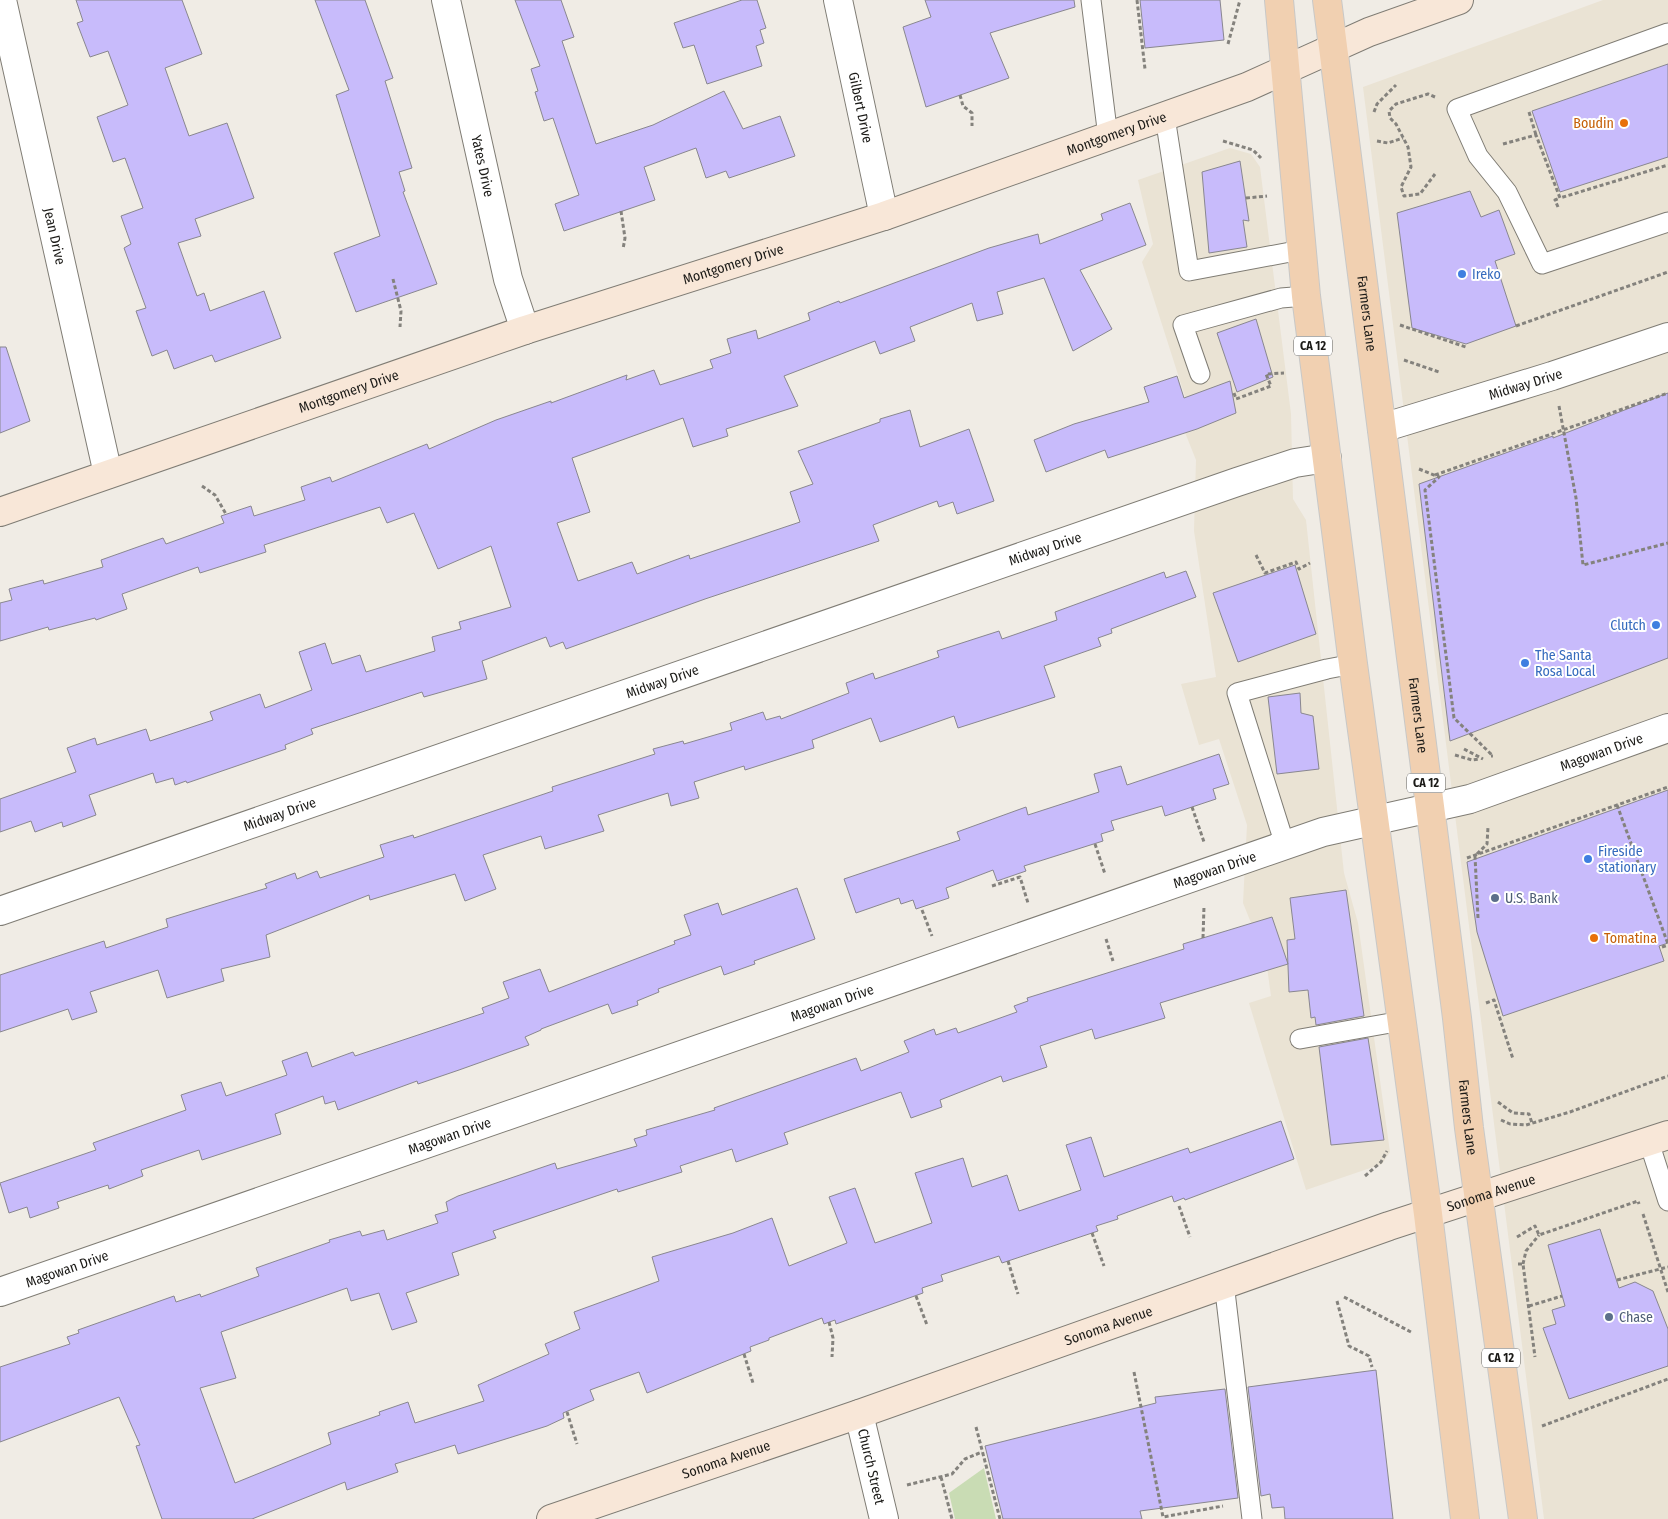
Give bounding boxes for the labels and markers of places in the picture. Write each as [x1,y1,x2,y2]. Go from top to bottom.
place label: Boudin [1573,115,1614,132]
marker: Boudin [1618,117,1630,129]
place label: Ireko [1472,266,1501,283]
marker: Ireko [1456,268,1468,280]
place label: Clutch [1610,617,1646,634]
marker: Clutch [1650,619,1662,631]
place label: The Santa Rosa Local [1535,647,1596,680]
marker: The Santa Rosa Local [1519,657,1531,669]
place label: Fireside stationary [1598,843,1657,876]
marker: Fireside stationary [1582,853,1594,865]
place label: U.S. Bank [1505,890,1558,907]
marker: U.S. Bank [1489,892,1501,904]
place label: Tomatina [1604,930,1657,947]
marker: Tomatina [1588,932,1600,944]
place label: Chase [1619,1309,1653,1326]
marker: Chase [1603,1311,1615,1323]

